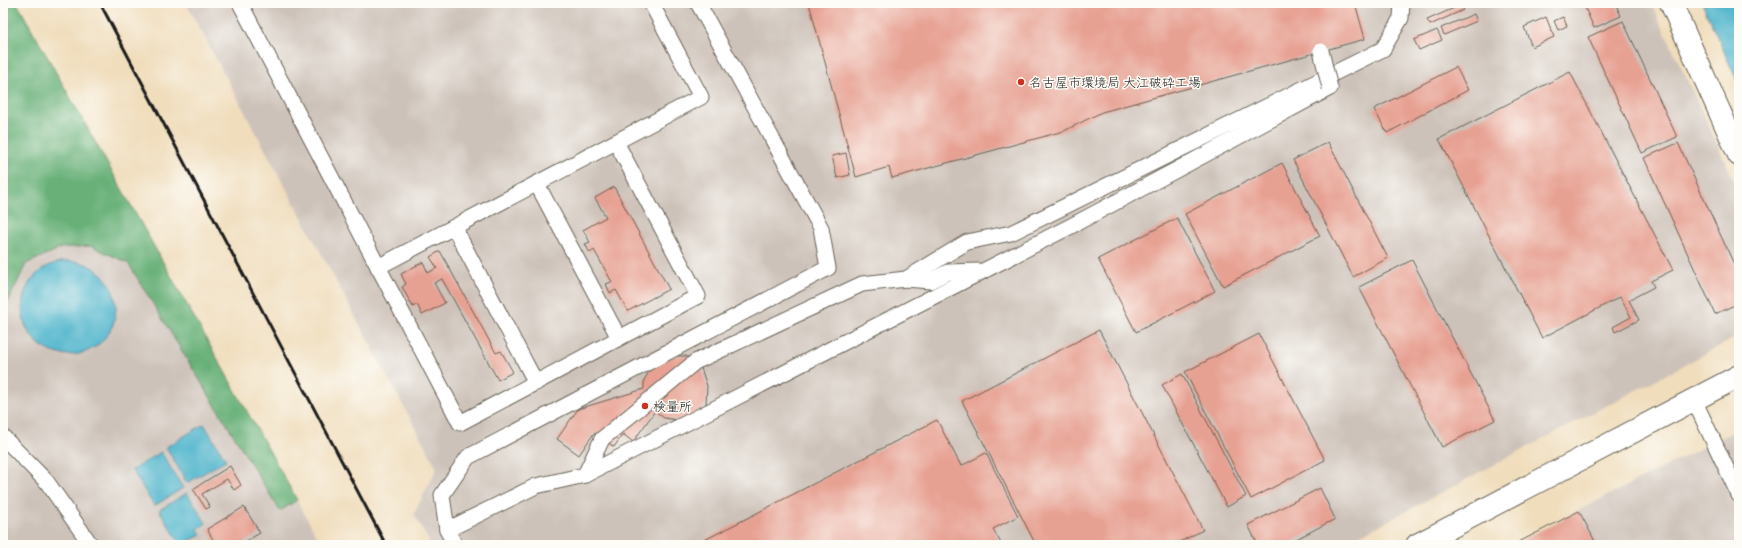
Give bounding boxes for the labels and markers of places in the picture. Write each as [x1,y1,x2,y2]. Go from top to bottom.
place label: 名古屋市環境局 大江破砕工場 [1029,75,1201,91]
marker: 名古屋市環境局 大江破砕工場 [1016,77,1026,87]
place label: 検量所 [653,399,692,415]
marker: 検量所 [640,401,650,411]

